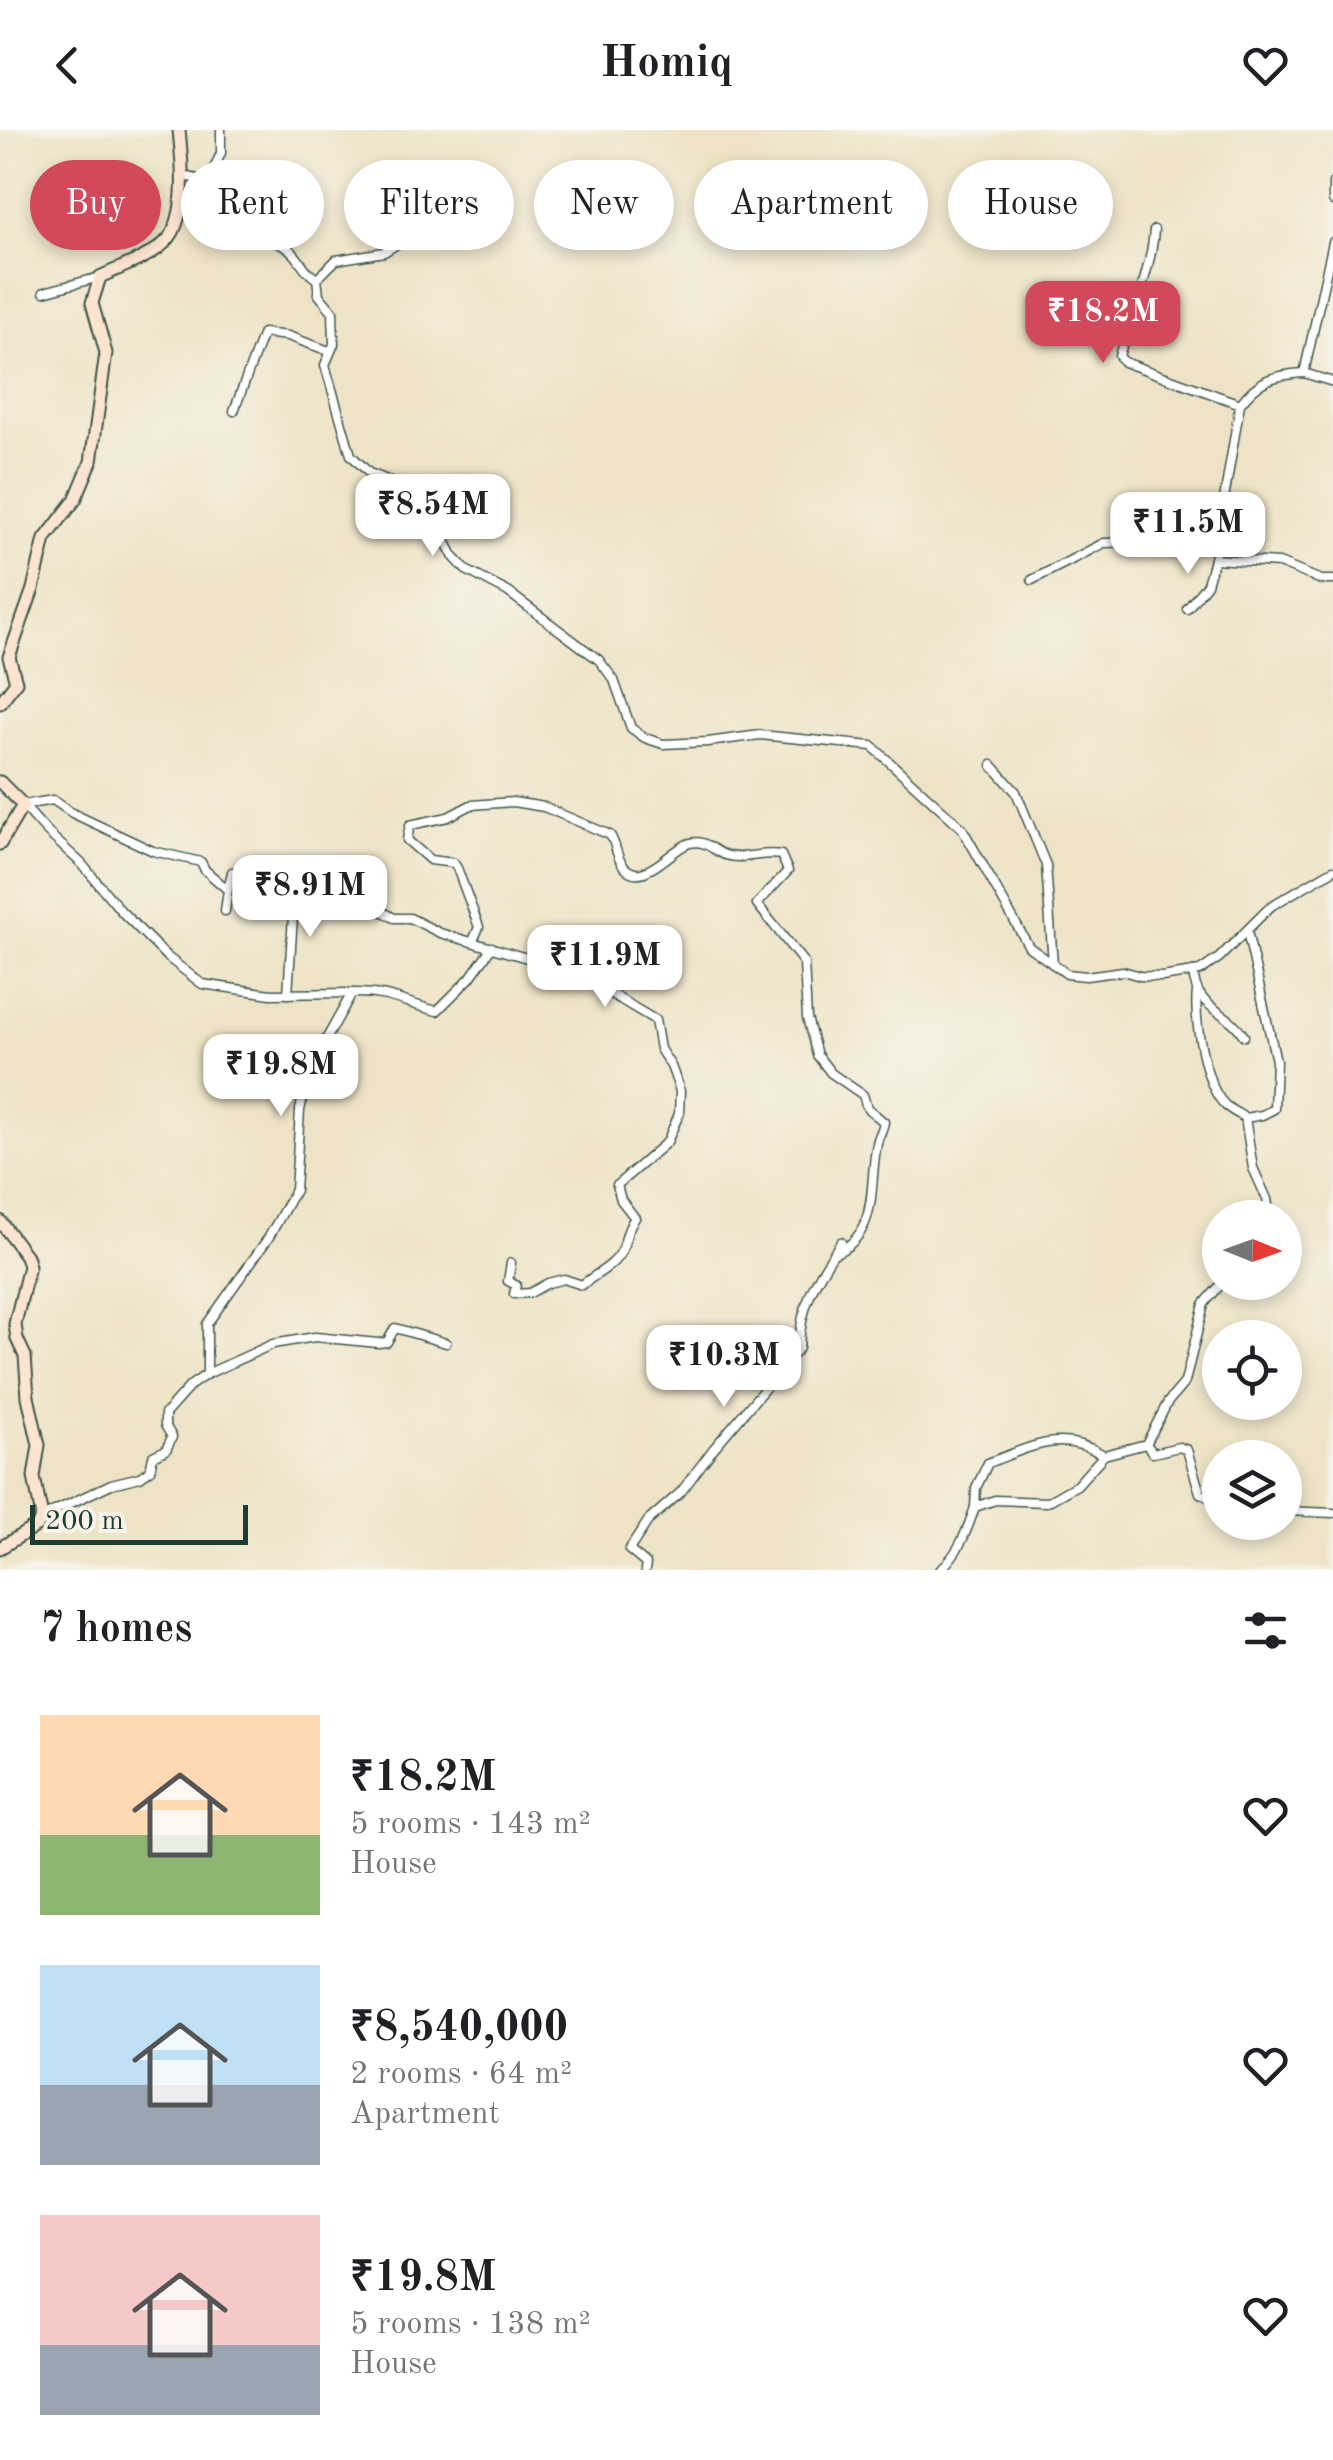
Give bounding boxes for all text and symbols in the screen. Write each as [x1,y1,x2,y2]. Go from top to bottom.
icon: back [40,38,95,93]
icon: heart [1238,38,1293,93]
text: Homiq [600,42,733,87]
chip: Buy [30,160,161,250]
chip: Rent [181,160,324,250]
chip: Filters [344,160,514,250]
chip: New [534,160,674,250]
chip: Apartment [694,160,928,250]
chip: House [948,160,1113,250]
pin: ₹18.2M [1022,281,1184,366]
text: ₹18.2M [1047,297,1159,329]
pin: ₹8.54M [352,474,514,559]
text: ₹8.54M [377,490,489,522]
pin: ₹11.5M [1107,492,1269,577]
text: ₹11.5M [1132,508,1244,540]
pin: ₹8.91M [229,855,391,940]
text: ₹8.91M [254,871,366,903]
pin: ₹11.9M [524,925,686,1010]
text: ₹11.9M [549,941,661,973]
pin: ₹19.8M [200,1034,362,1119]
text: ₹19.8M [225,1050,337,1082]
north arrow [1202,1200,1302,1300]
map controls [1202,1200,1302,1540]
button: locate [1202,1320,1302,1420]
pin: ₹10.3M [643,1325,805,1410]
text: ₹10.3M [668,1341,780,1373]
button: layers [1202,1440,1302,1540]
scale bar [30,1500,248,1544]
text: 200 m [45,1508,124,1536]
icon: filters [1238,1603,1293,1658]
text: 7 homes [40,1609,192,1651]
icon: home [120,1755,240,1875]
text: ₹18.2M [350,1758,496,1800]
icon: heart [1238,1788,1293,1843]
text: 5 rooms · 143 m² [350,1809,591,1841]
text: House [350,1849,437,1881]
icon: home [120,2005,240,2125]
text: ₹8,540,000 [350,2008,568,2050]
icon: heart [1238,2038,1293,2093]
text: 2 rooms · 64 m² [350,2059,572,2091]
text: Apartment [350,2099,500,2131]
icon: home [120,2255,240,2375]
text: ₹19.8M [350,2258,496,2300]
icon: heart [1238,2288,1293,2343]
text: 5 rooms · 138 m² [350,2309,591,2341]
text: House [350,2349,437,2381]

